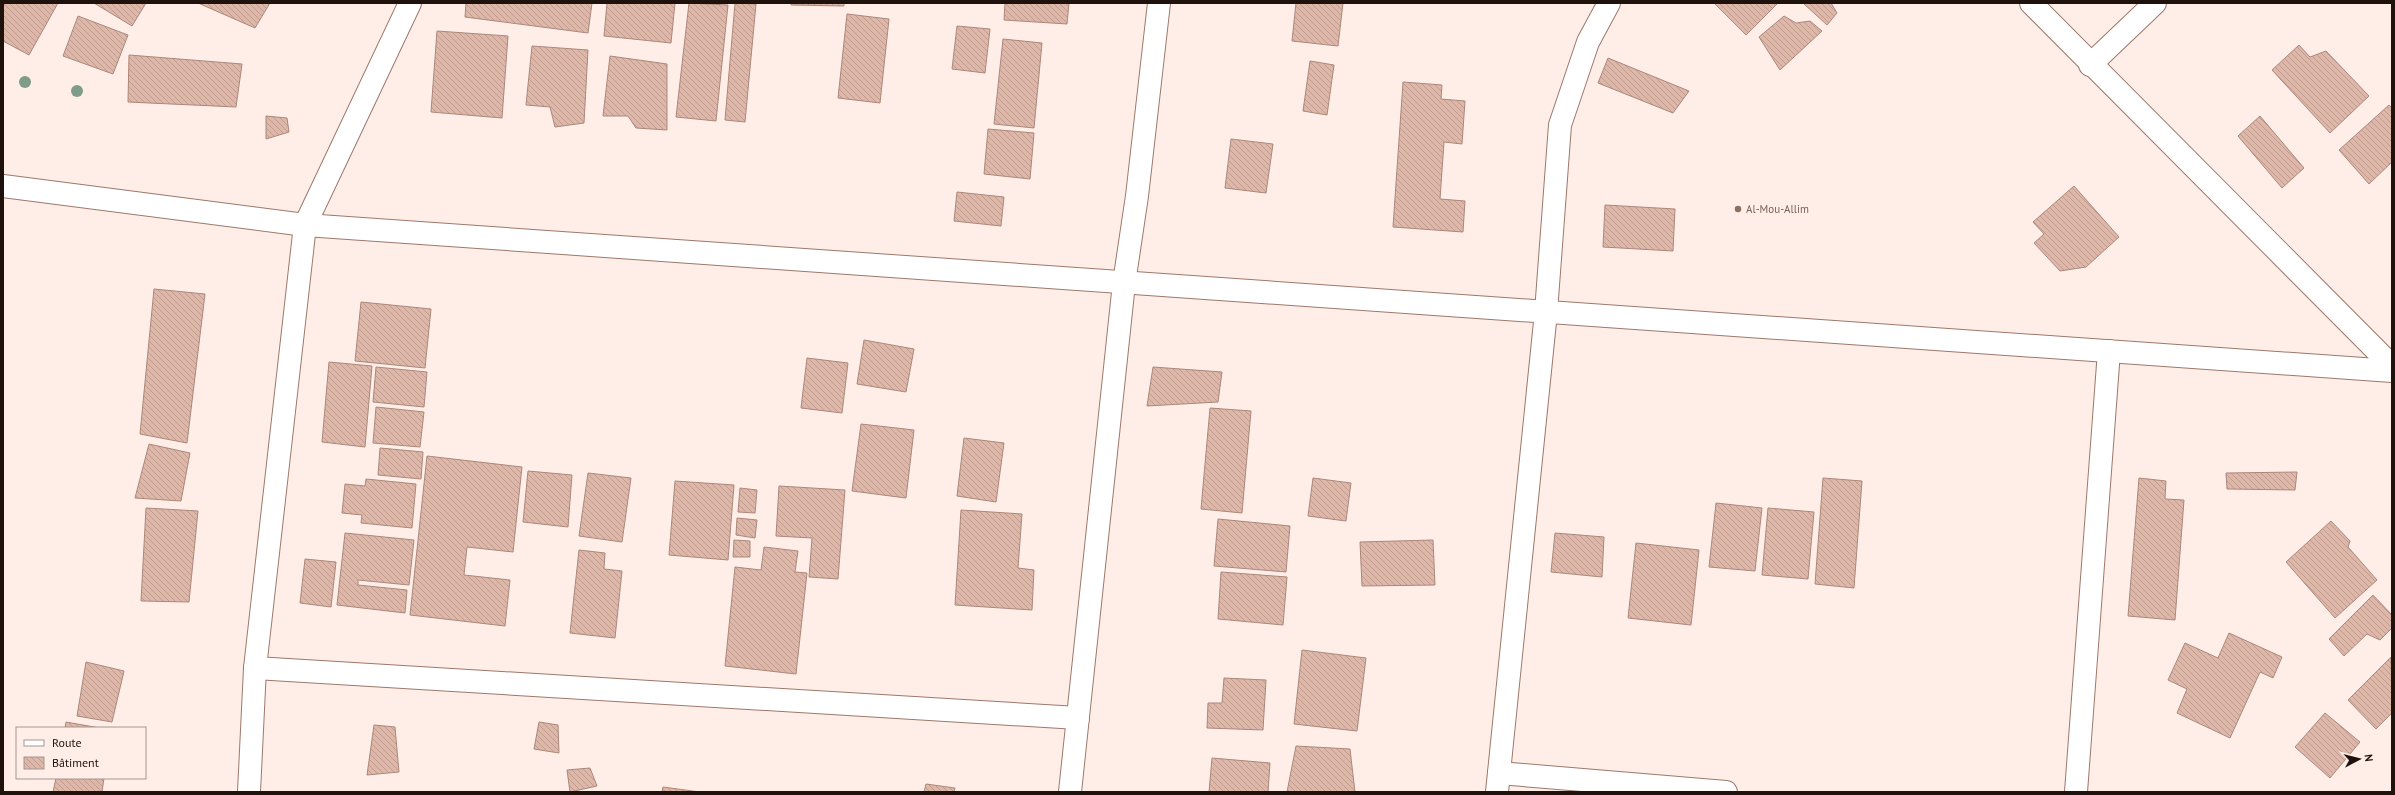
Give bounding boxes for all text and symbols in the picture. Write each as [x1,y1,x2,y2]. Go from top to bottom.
place label: Al-Mou-Allim [1746,202,1809,216]
marker: Al-Mou-Allim [1733,204,1743,214]
legend [16,727,146,779]
text: Route [52,735,82,750]
north arrow [2339,739,2379,779]
text: N [2362,753,2376,762]
text: Bâtiment [52,755,99,770]

